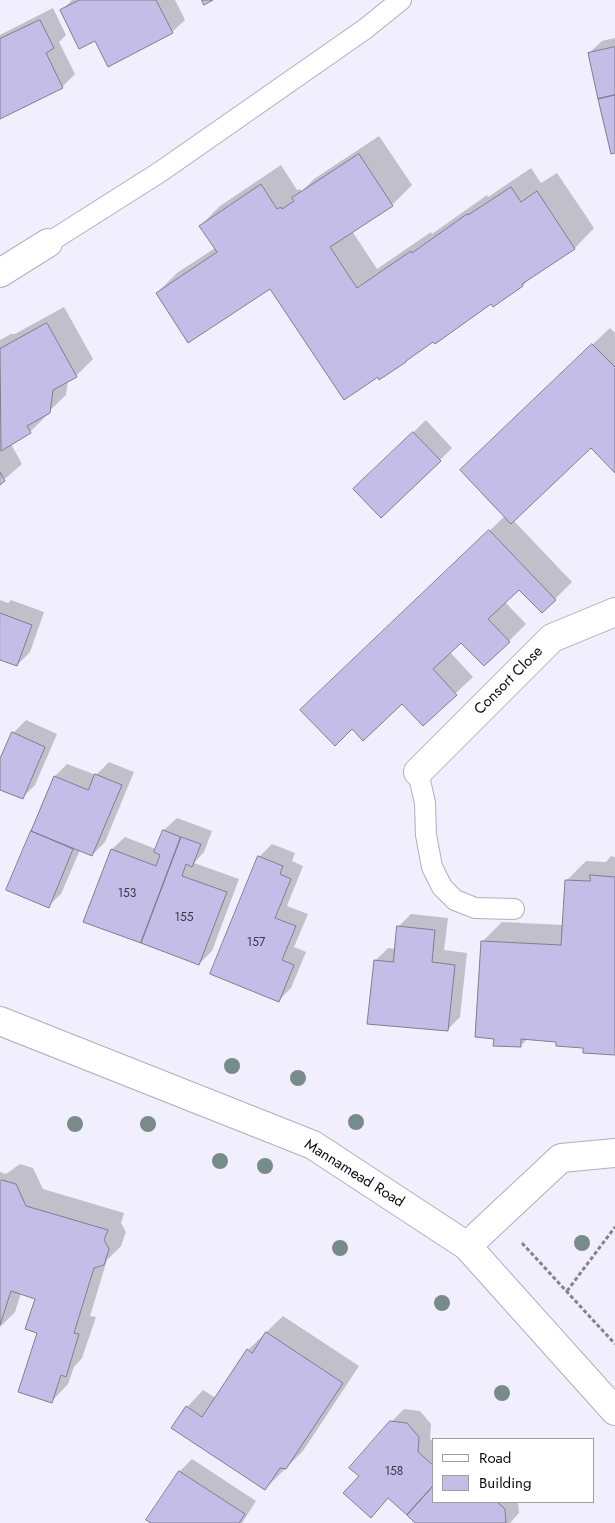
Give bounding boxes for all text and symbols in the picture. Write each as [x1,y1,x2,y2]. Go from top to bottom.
street label: Consort Close [471,643,547,719]
house number: 153 [118,887,136,901]
house number: 155 [175,911,193,925]
house number: 157 [247,936,265,950]
street label: Mannamead Road [301,1136,407,1212]
legend [432,1438,595,1503]
text: Road [479,1447,511,1469]
house number: 158 [385,1465,403,1479]
text: Building [479,1472,531,1494]

